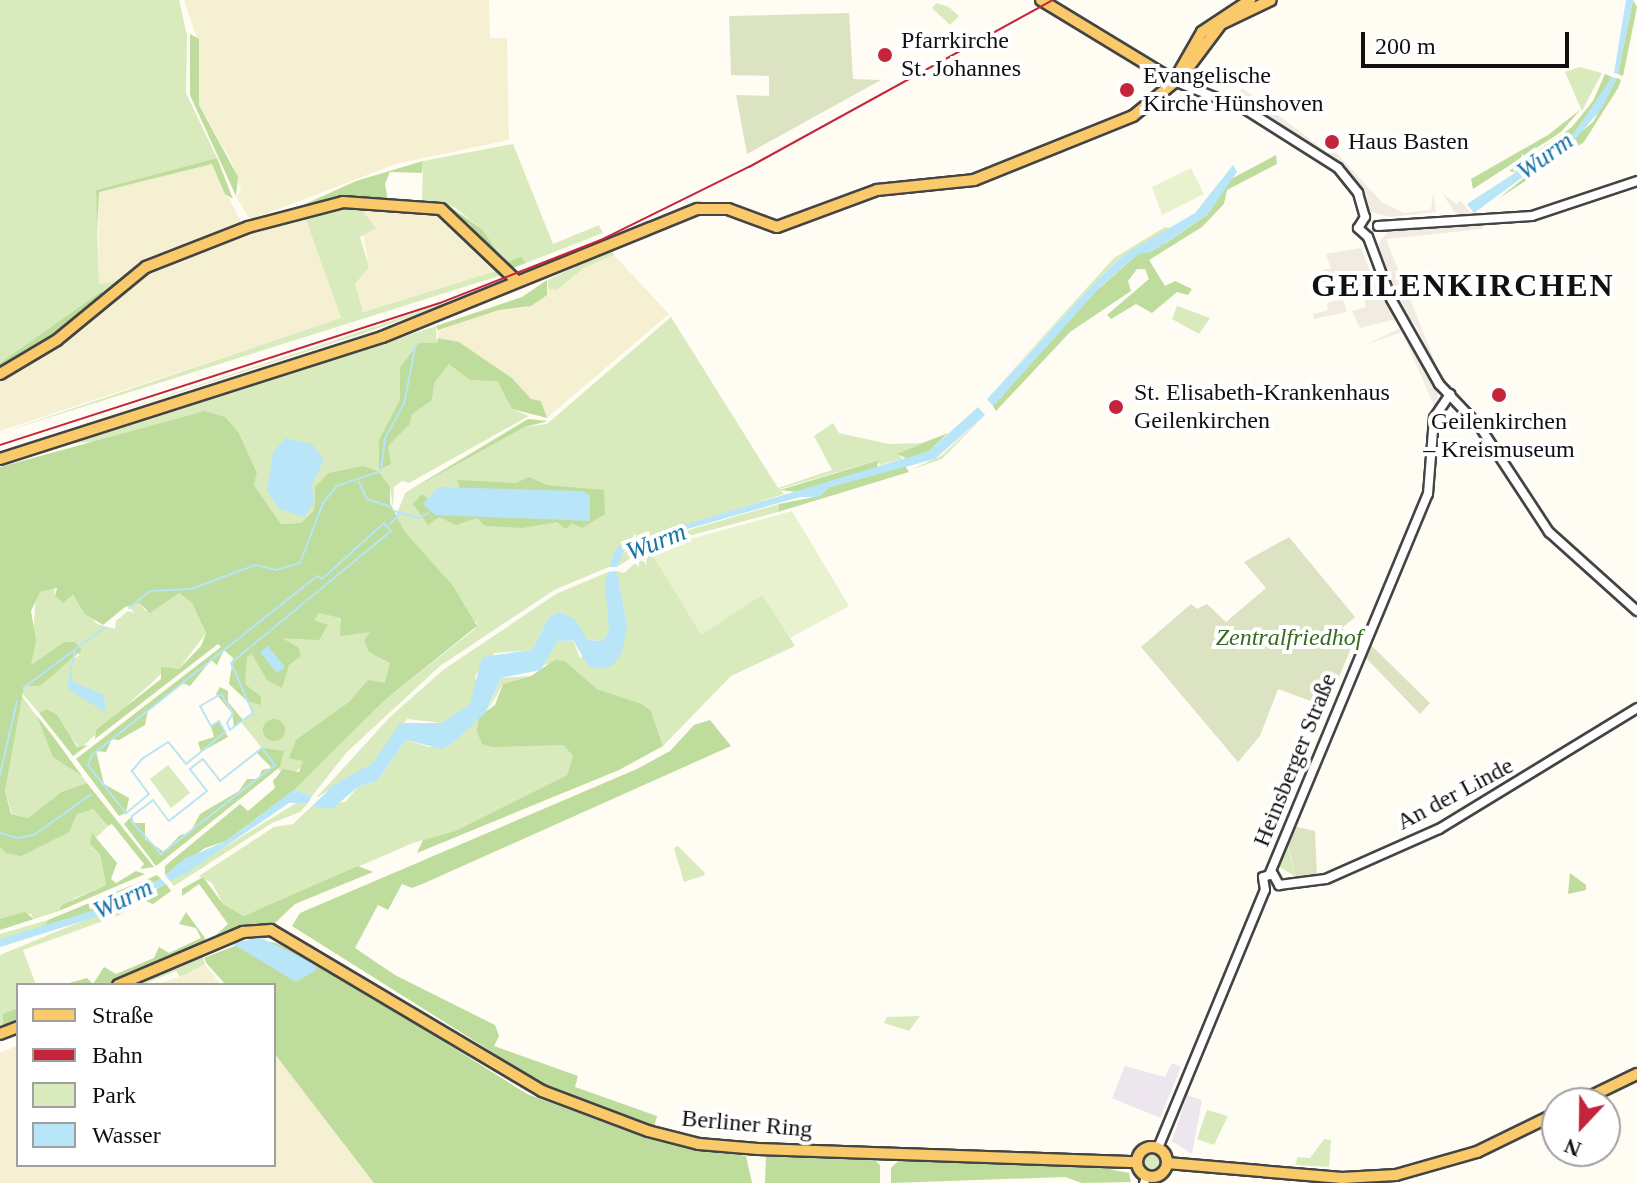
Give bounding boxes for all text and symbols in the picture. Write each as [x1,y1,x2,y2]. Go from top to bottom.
scale bar [1365,16,1573,66]
place label: Pfarrkirche St. Johannes [901,27,1021,83]
text: 200 m [1375,33,1436,59]
marker: Pfarrkirche St. Johannes [876,46,894,64]
place label: Evangelische Kirche Hünshoven [1143,62,1324,118]
marker: Evangelische Kirche Hünshoven [1118,81,1136,99]
water label: Wurm [1511,125,1579,187]
place label: Haus Basten [1348,128,1469,156]
marker: Haus Basten [1323,133,1341,151]
district label: GEILENKIRCHEN [1311,266,1615,304]
place label: St. Elisabeth-Krankenhaus Geilenkirchen [1134,379,1390,435]
marker: Geilenkirchen – Kreismuseum [1490,386,1508,404]
marker: St. Elisabeth-Krankenhaus Geilenkirchen [1105,396,1127,418]
place label: Geilenkirchen – Kreismuseum [1423,408,1575,464]
water label: Wurm [621,516,691,568]
park label: Zentralfriedhof [1216,624,1362,652]
street label: Heinsberger Straße [1247,669,1343,851]
street label: An der Linde [1392,751,1518,837]
water label: Wurm [88,871,158,927]
legend [16,983,276,1167]
text: Straße [92,1002,153,1028]
text: Bahn [92,1042,143,1068]
text: Park [92,1082,136,1108]
north arrow [1541,1087,1621,1167]
street label: Berliner Ring [680,1104,814,1144]
text: Wasser [92,1122,161,1148]
text: N [1561,1133,1585,1162]

